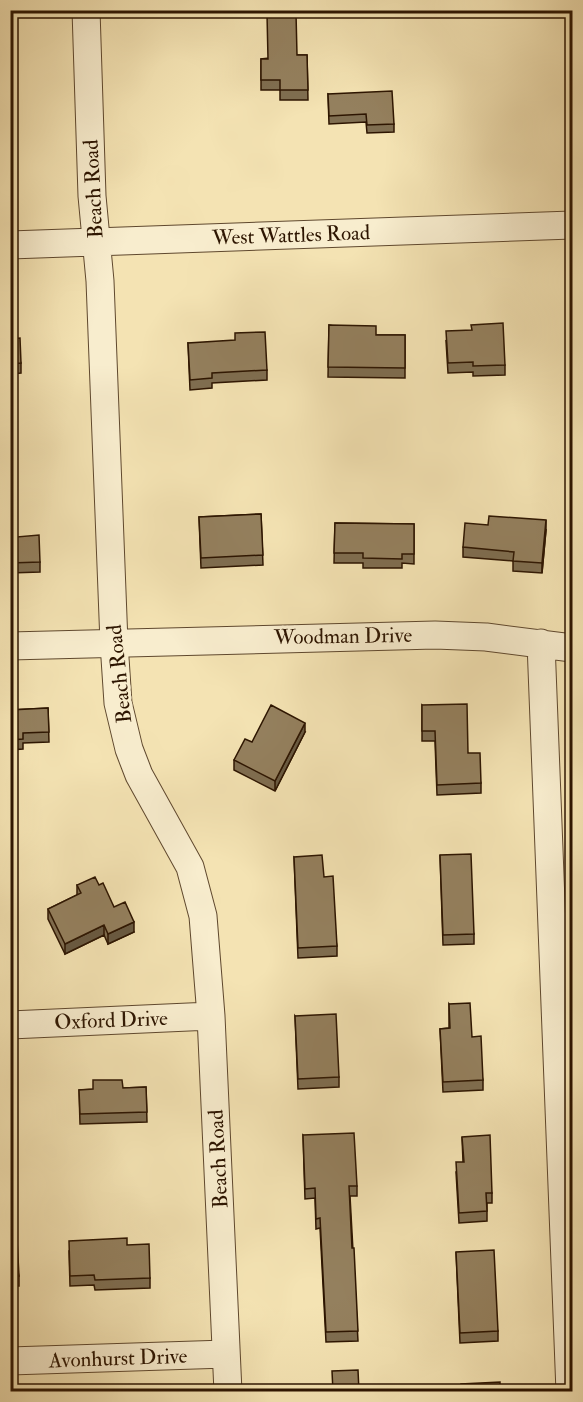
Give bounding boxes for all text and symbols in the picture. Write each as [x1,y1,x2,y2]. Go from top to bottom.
street label: Beach Road [77,138,110,239]
street label: West Wattles Road [211,219,371,252]
street label: Woodman Drive [273,622,413,651]
street label: Beach Road [101,623,138,725]
street label: Oxford Drive [54,1005,169,1036]
street label: Beach Road [202,1108,235,1209]
street label: Avonhurst Drive [47,1343,188,1374]

